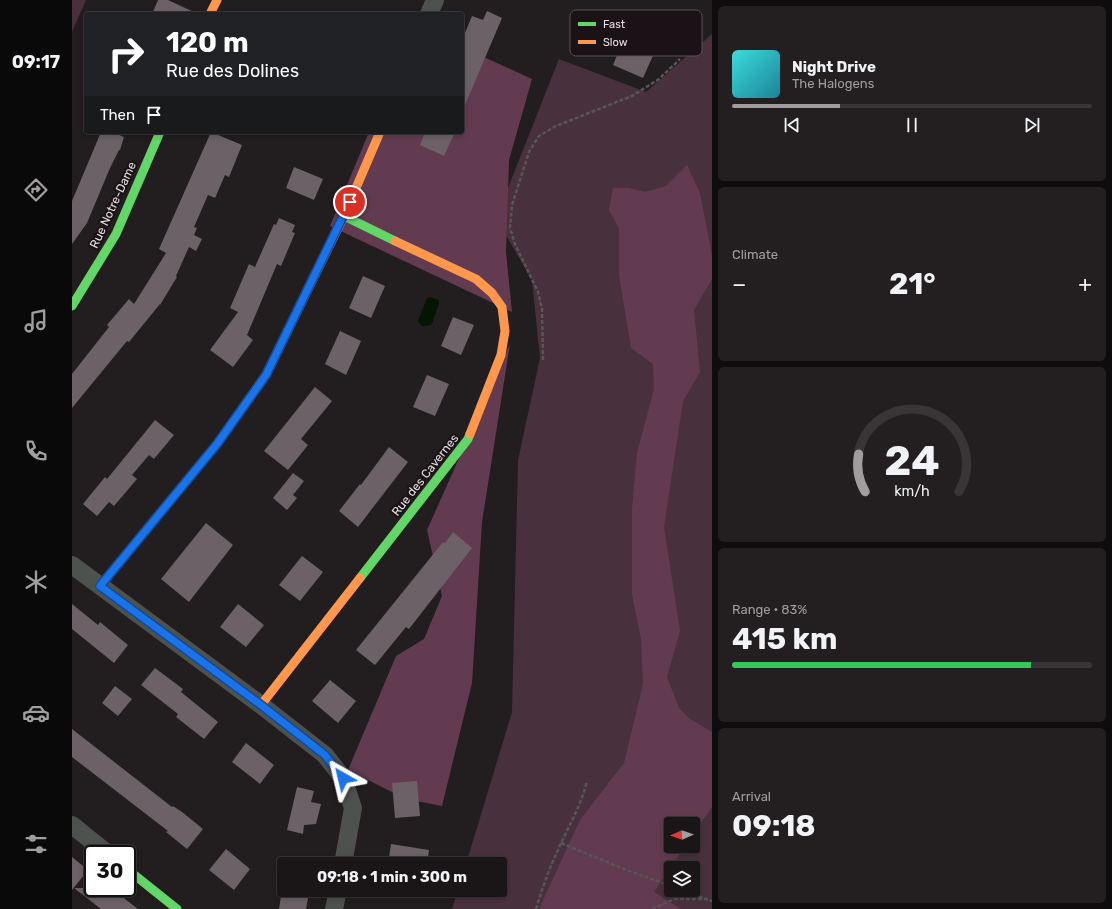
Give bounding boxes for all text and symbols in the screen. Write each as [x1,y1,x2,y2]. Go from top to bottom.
legend [570,10,702,56]
text: Fast [603,18,626,31]
text: 120 m [166,26,249,59]
icon: right [100,28,152,80]
text: Slow [603,36,628,49]
text: 09:17 [12,51,60,73]
text: Night Drive [792,58,876,76]
text: Rue des Dolines [166,60,299,82]
text: The Halogens [792,76,874,91]
icon: arrive [143,104,165,126]
text: Then [100,106,135,124]
icon: previous [781,114,803,136]
icon: pause [901,114,923,136]
icon: next [1021,114,1043,136]
street label: Rue Notre-Dame [87,159,139,250]
icon: directions [22,176,50,204]
pin [333,185,367,219]
icon: arrive [339,191,361,213]
text: Climate [732,247,778,262]
text: 21° [889,266,936,302]
text: − [732,271,746,298]
text: + [1078,271,1092,298]
icon: music [22,307,50,335]
street label: Rue des Cavernes [389,431,461,519]
text: 24 [884,436,940,485]
icon: phone [22,437,50,465]
text: km/h [894,483,930,500]
icon: climate [22,568,50,596]
text: Range · 83% [732,602,807,617]
text: 415 km [732,621,837,657]
icon: car [22,699,50,727]
position arrow [322,757,364,799]
text: Arrival [732,789,771,804]
text: 09:18 [732,808,816,844]
north arrow [664,817,700,853]
map controls [664,817,700,897]
icon: filters [22,830,50,858]
speed limit sign: 30 [84,845,136,897]
button: layers [664,861,700,897]
text: 09:18 · 1 min · 300 m [317,868,467,886]

